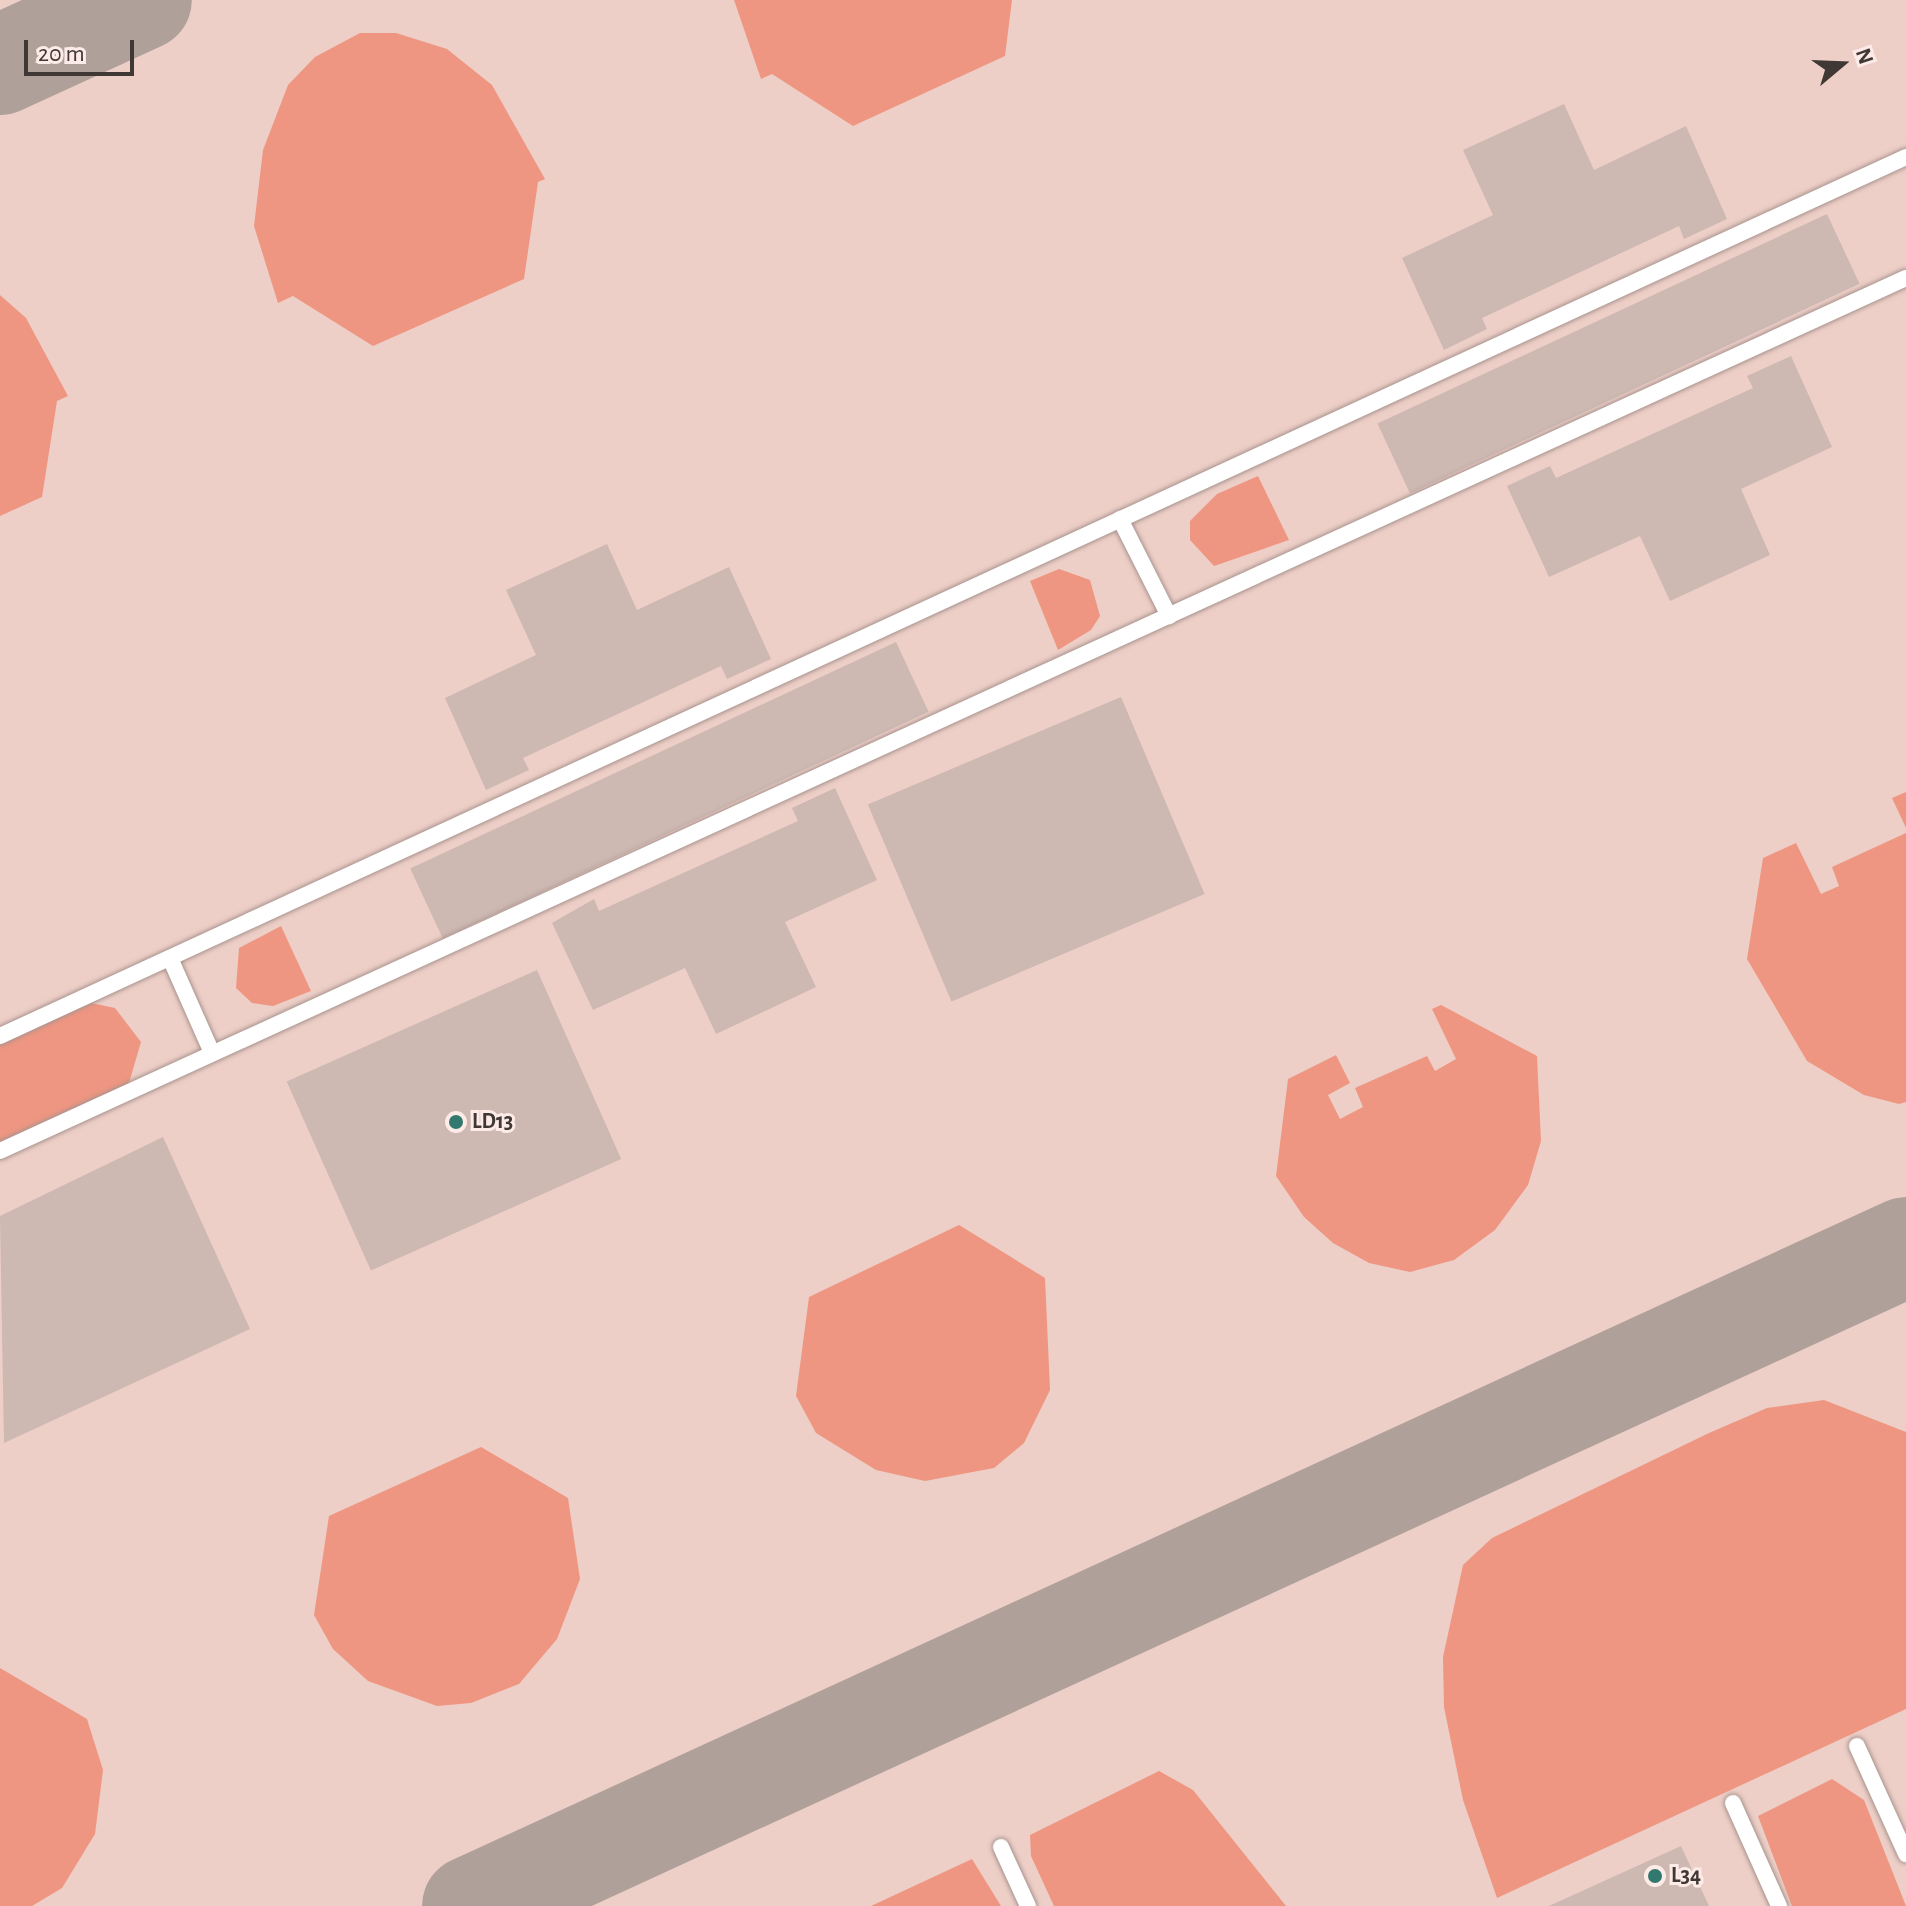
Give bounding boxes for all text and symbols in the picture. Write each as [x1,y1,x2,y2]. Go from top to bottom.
scale bar [28,24,138,74]
north arrow [1802,24,1882,104]
text: 20 m [38,42,85,66]
text: N [1852,45,1878,67]
place label: LD13 [472,1109,513,1135]
marker: LD13 [447,1113,465,1131]
place label: L34 [1671,1863,1701,1889]
marker: L34 [1646,1867,1664,1885]

